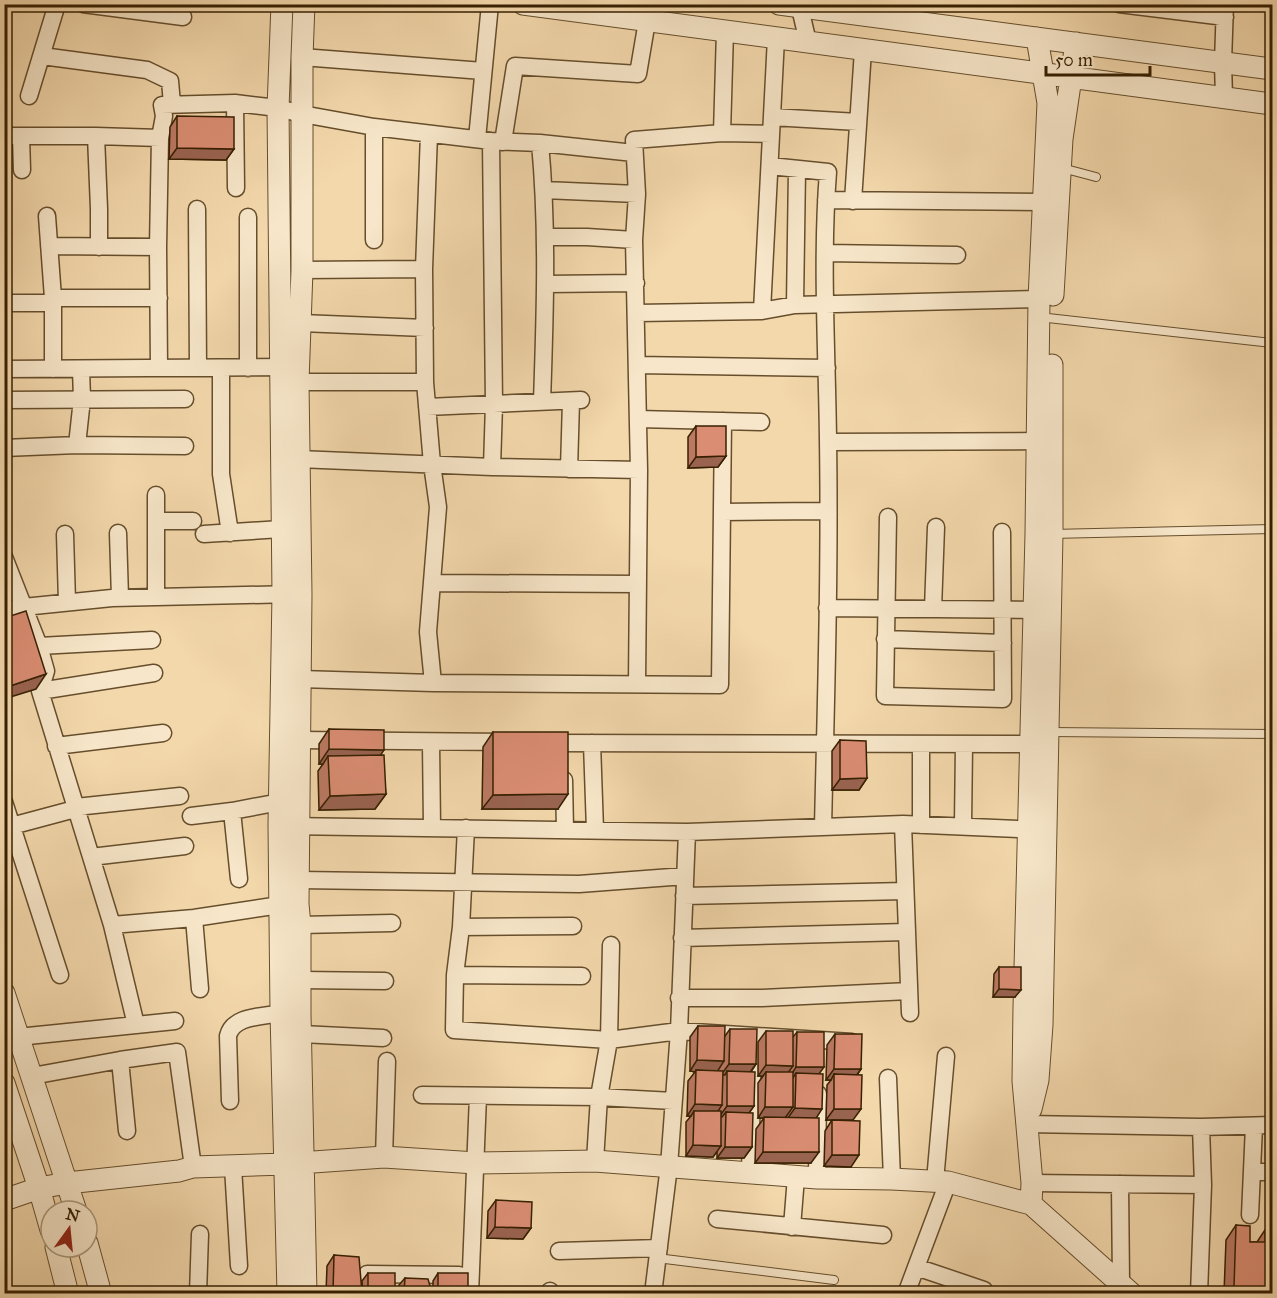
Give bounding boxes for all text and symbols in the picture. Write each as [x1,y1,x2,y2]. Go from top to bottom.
scale bar [1046,39,1150,77]
text: 50 m [1055,49,1093,71]
north arrow [39,1199,99,1259]
text: N [64,1204,82,1226]

